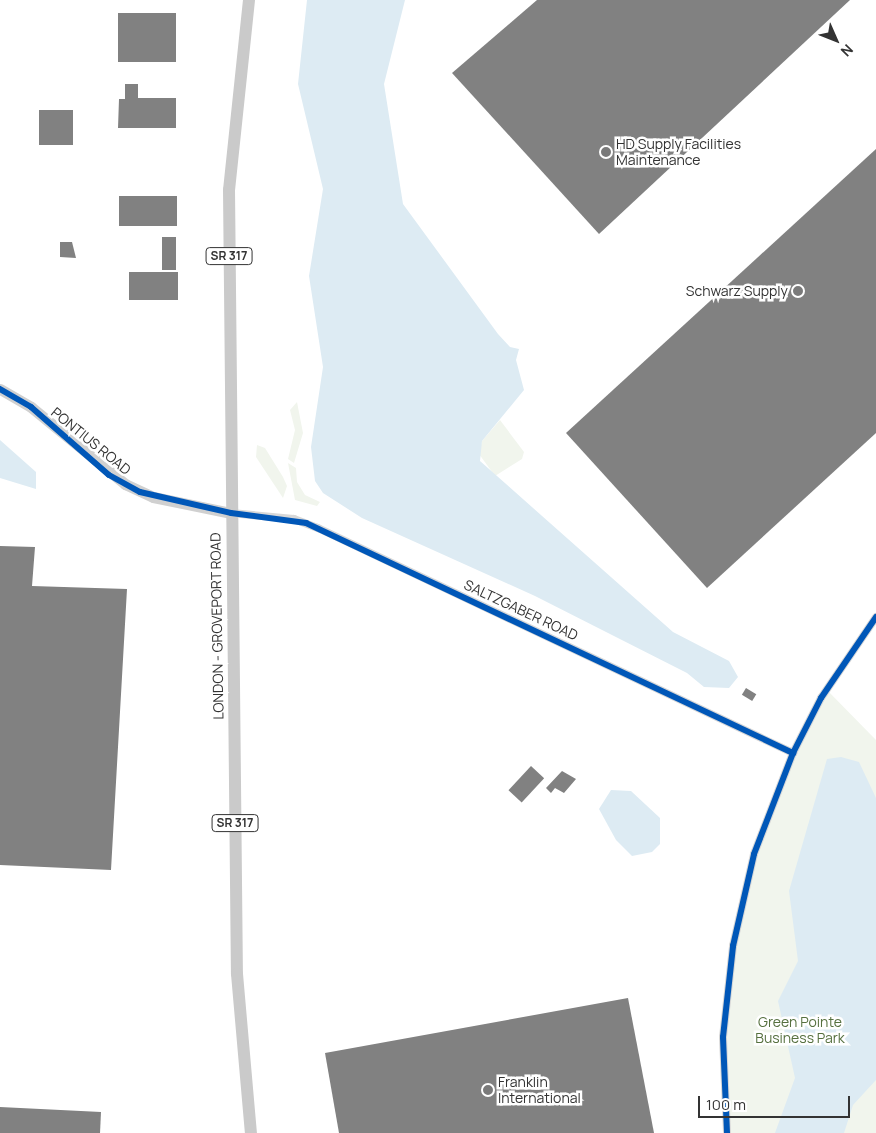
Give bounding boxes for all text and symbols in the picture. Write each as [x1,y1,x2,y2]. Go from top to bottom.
north arrow [811,15,861,65]
text: N [837,41,857,61]
place label: HD Supply Facilities Maintenance [616,136,741,168]
marker: HD Supply Facilities Maintenance [600,146,612,158]
road number: SR 317 [205,247,253,266]
place label: Schwarz Supply [686,283,788,299]
marker: Schwarz Supply [792,285,804,297]
street label: PONTIUS ROAD [48,404,134,478]
street label: LONDON - GROVEPORT ROAD [207,532,227,720]
street label: SALTZGABER ROAD [461,576,581,644]
road number: SR 317 [211,814,259,832]
park label: Green Pointe Business Park [755,1014,845,1046]
place label: Franklin International [498,1074,581,1106]
marker: Franklin International [482,1084,494,1096]
scale bar [701,1086,854,1118]
text: 100 m [706,1094,746,1115]

